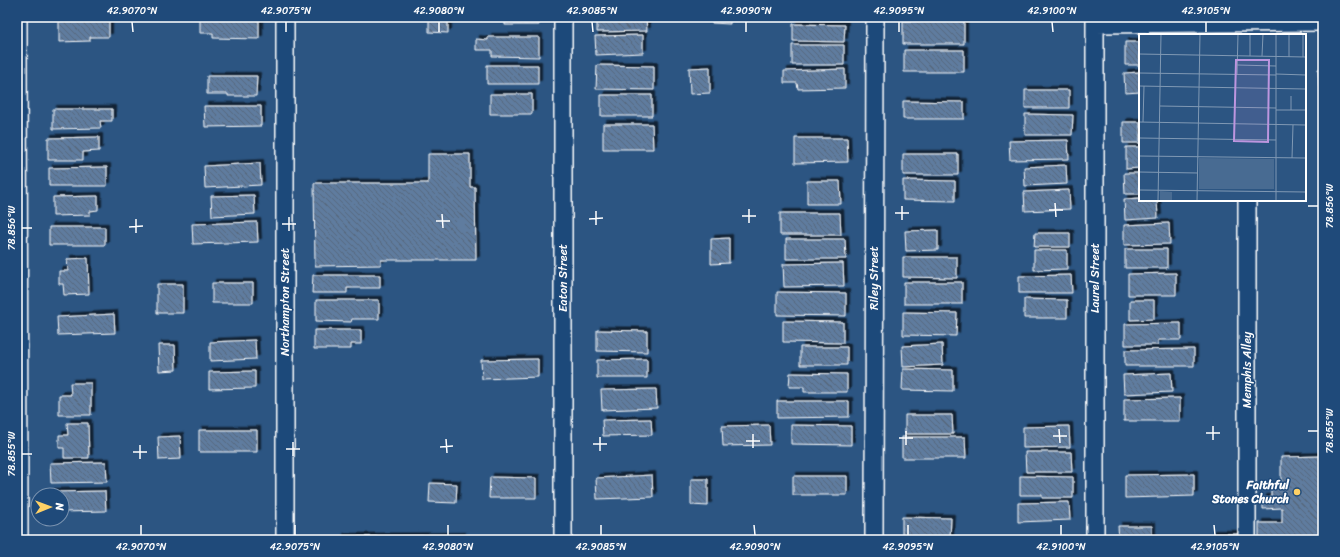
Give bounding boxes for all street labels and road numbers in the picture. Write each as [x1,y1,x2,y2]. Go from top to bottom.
street label: Laurel Street [1084,243,1106,313]
street label: Eaton Street [552,244,574,312]
street label: Riley Street [863,246,885,310]
street label: Northampton Street [274,248,296,356]
street label: Memphis Alley [1236,331,1258,408]

